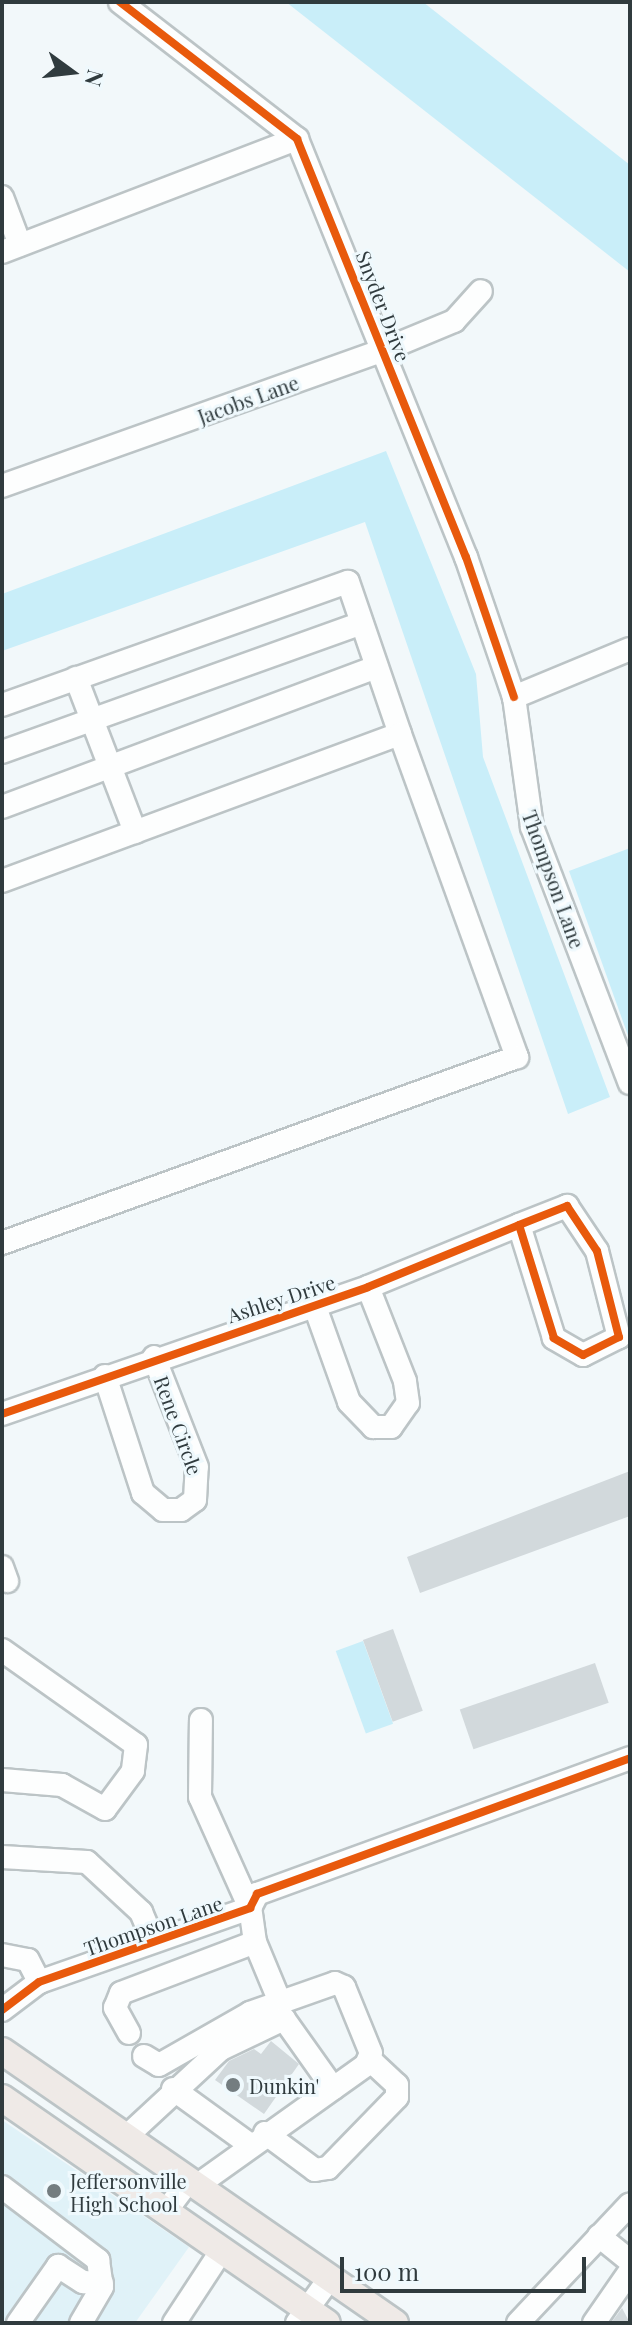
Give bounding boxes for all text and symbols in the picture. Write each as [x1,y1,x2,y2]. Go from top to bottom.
north arrow [32,32,112,112]
text: N [79,67,112,90]
street label: Snyder Drive [352,247,416,365]
street label: Jacobs Lane [194,370,302,428]
street label: Thompson Lane [518,807,590,951]
street label: Ashley Drive [224,1269,338,1327]
street label: Rene Circle [150,1372,208,1478]
street label: Thompson Lane [81,1890,225,1960]
place label: Dunkin' [249,2073,319,2097]
marker: Dunkin' [224,2076,242,2094]
place label: Jeffersonville High School [70,2168,187,2215]
marker: Jeffersonville High School [45,2182,63,2200]
scale bar [344,2241,590,2291]
text: 100 m [354,2255,419,2287]

